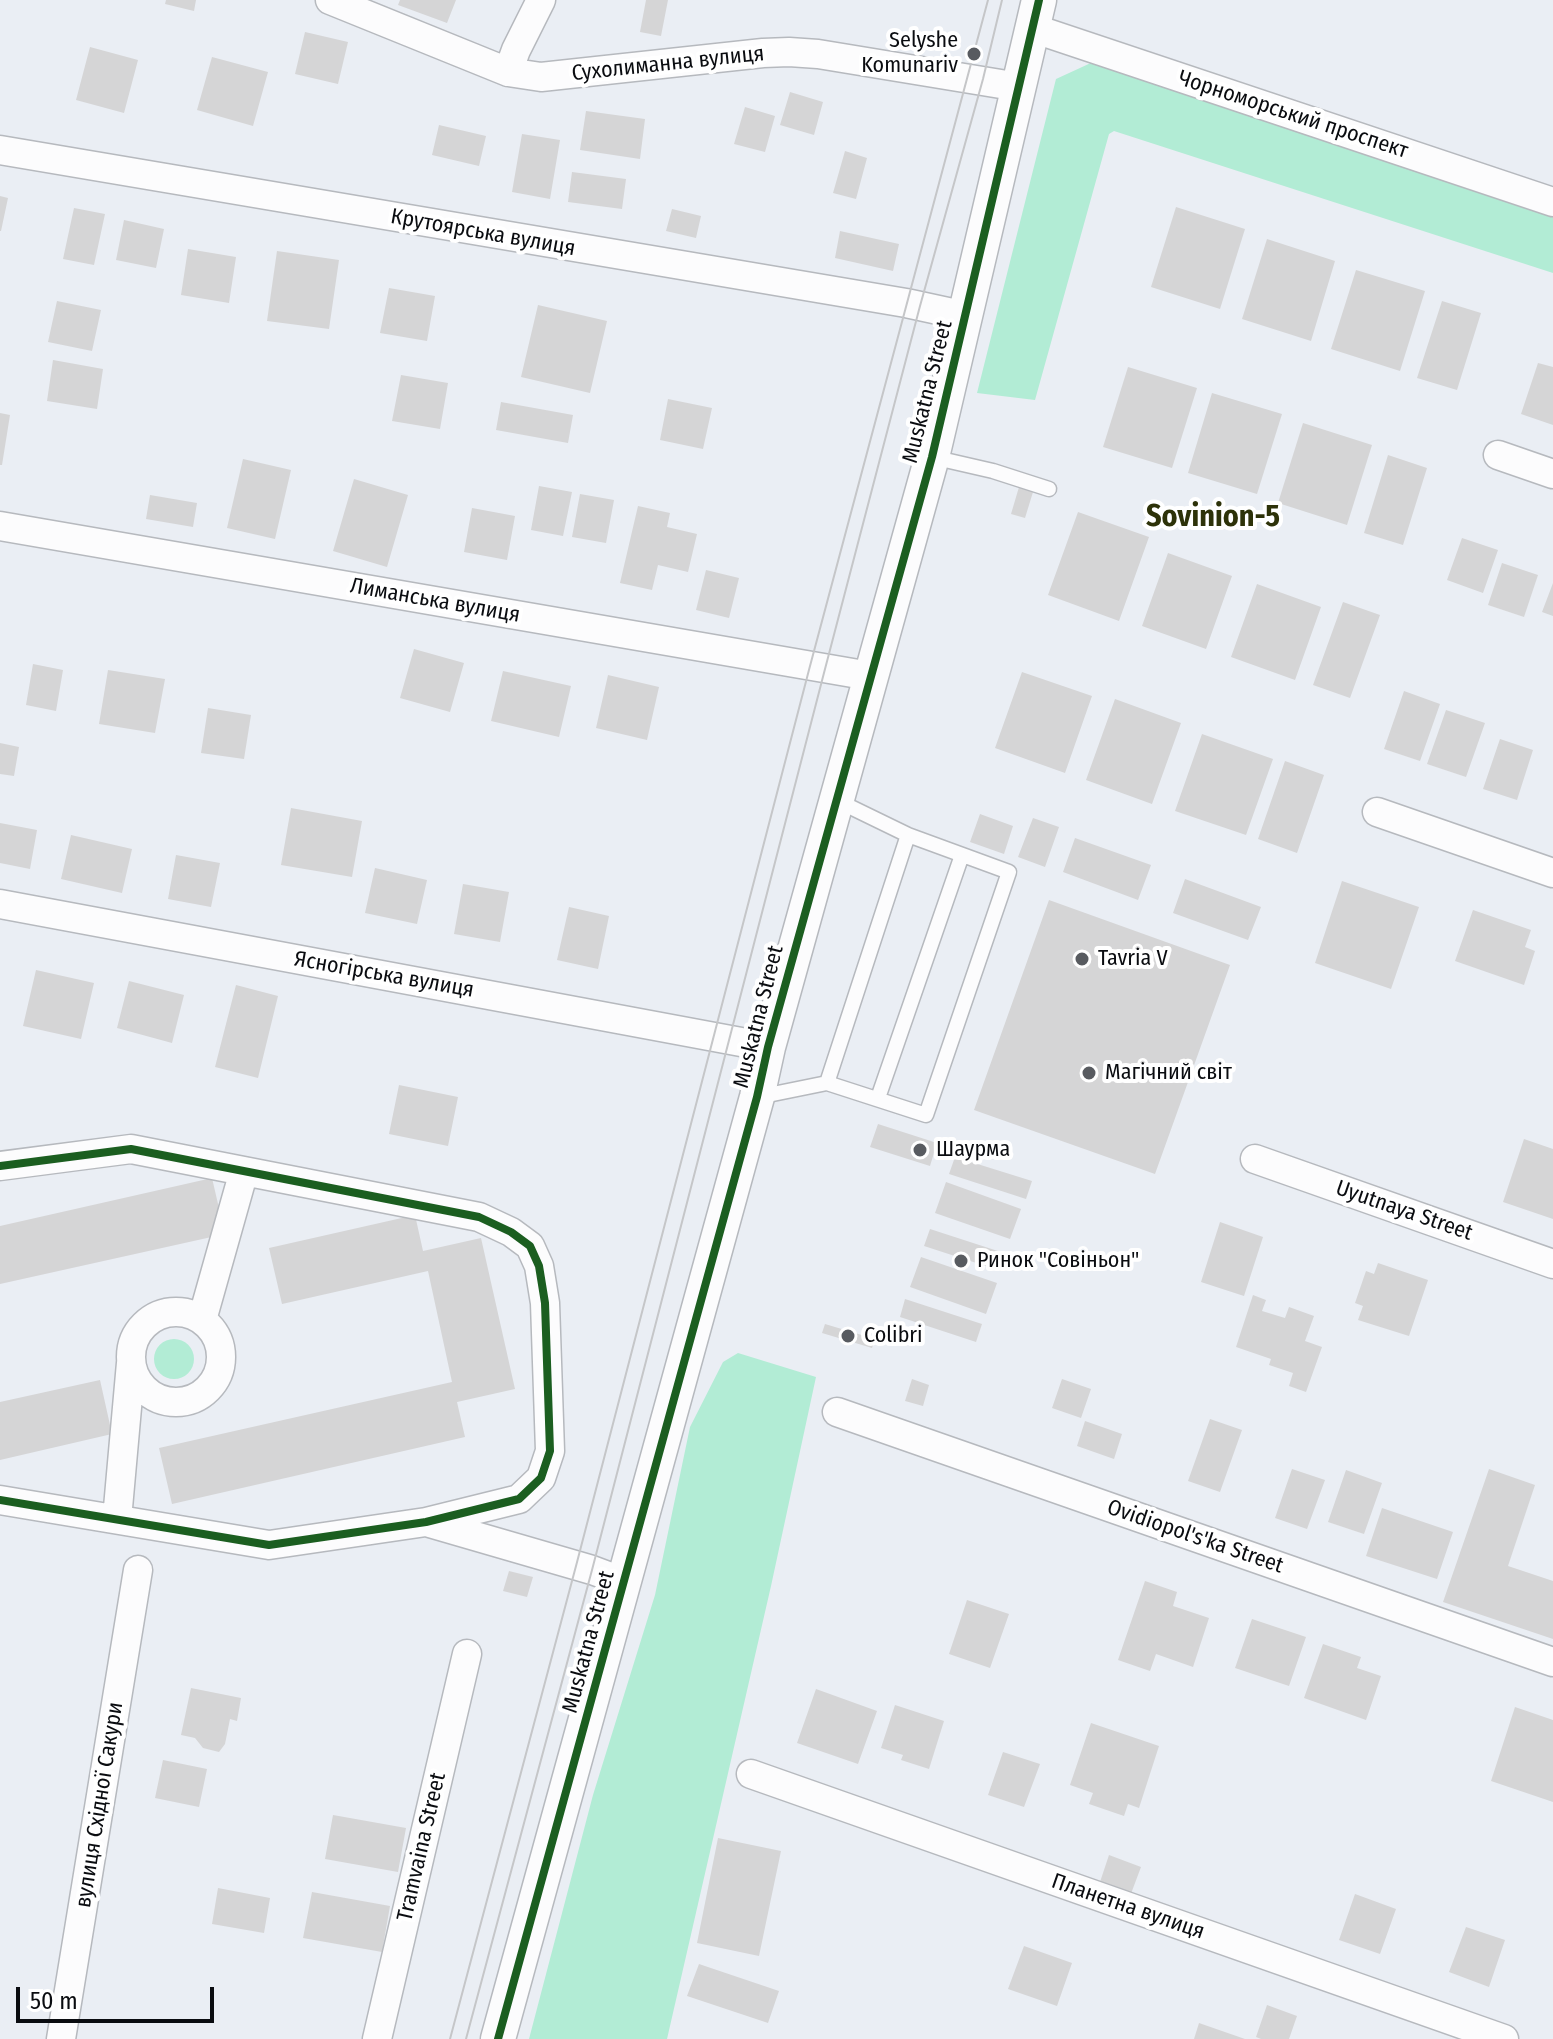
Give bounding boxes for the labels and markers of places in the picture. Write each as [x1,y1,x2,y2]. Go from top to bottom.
place label: Selyshe Komunariv [861,28,958,80]
marker: Selyshe Komunariv [965,45,983,63]
place label: Tavria V [1098,946,1168,972]
marker: Tavria V [1073,950,1091,968]
place label: Магічний світ [1105,1060,1232,1086]
marker: Магічний світ [1080,1064,1098,1082]
place label: Шаурма [936,1137,1010,1163]
marker: Шаурма [911,1141,929,1159]
place label: Ринок "Совіньон" [977,1248,1139,1274]
marker: Ринок "Совіньон" [952,1252,970,1270]
place label: Colibri [864,1323,923,1349]
marker: Colibri [839,1327,857,1345]

